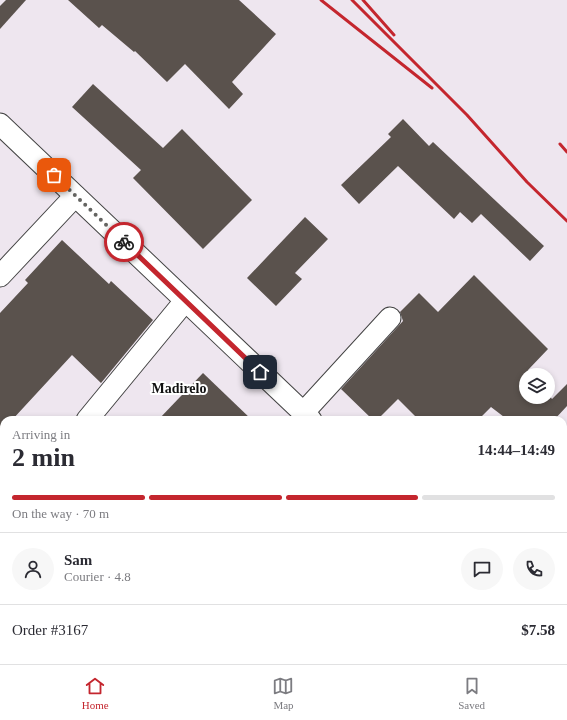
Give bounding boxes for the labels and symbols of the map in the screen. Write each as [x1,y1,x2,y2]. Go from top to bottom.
pin [37,158,71,192]
courier [104,222,144,262]
pin [243,355,277,389]
district label: Madirelo [152,381,206,396]

